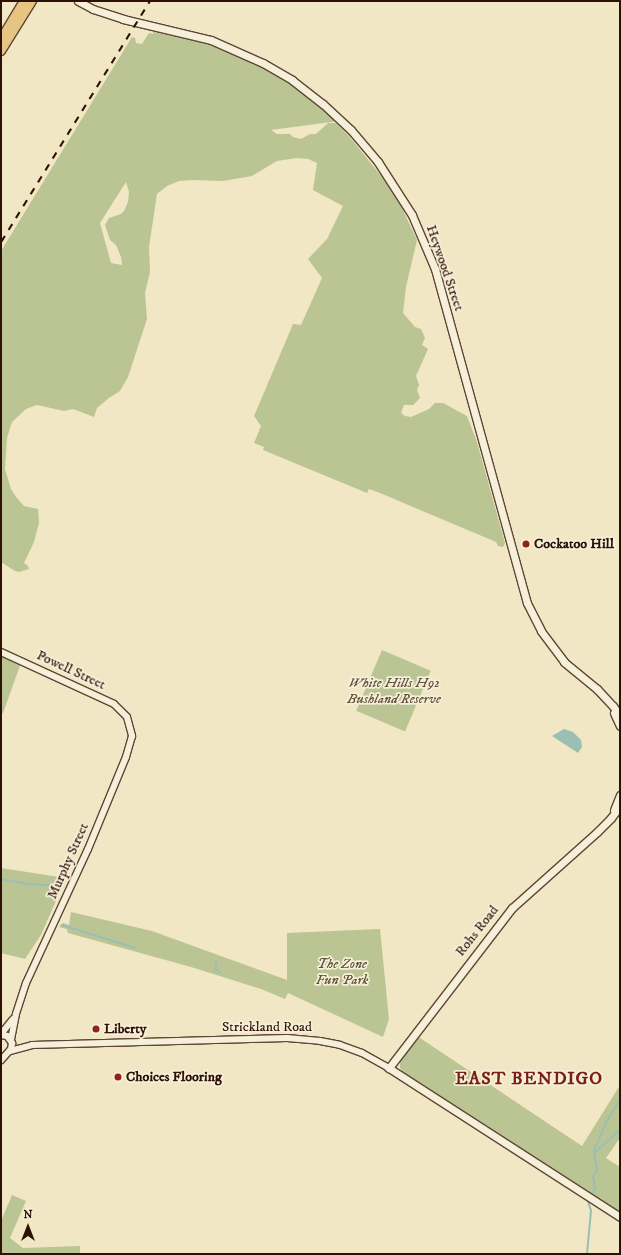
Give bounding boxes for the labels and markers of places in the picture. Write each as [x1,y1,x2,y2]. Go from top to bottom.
place label: Cockatoo Hill [534,536,614,552]
marker: Cockatoo Hill [521,539,531,549]
place label: Liberty [104,1021,146,1037]
marker: Liberty [91,1024,101,1034]
place label: Choices Flooring [126,1069,222,1085]
marker: Choices Flooring [113,1072,123,1082]

